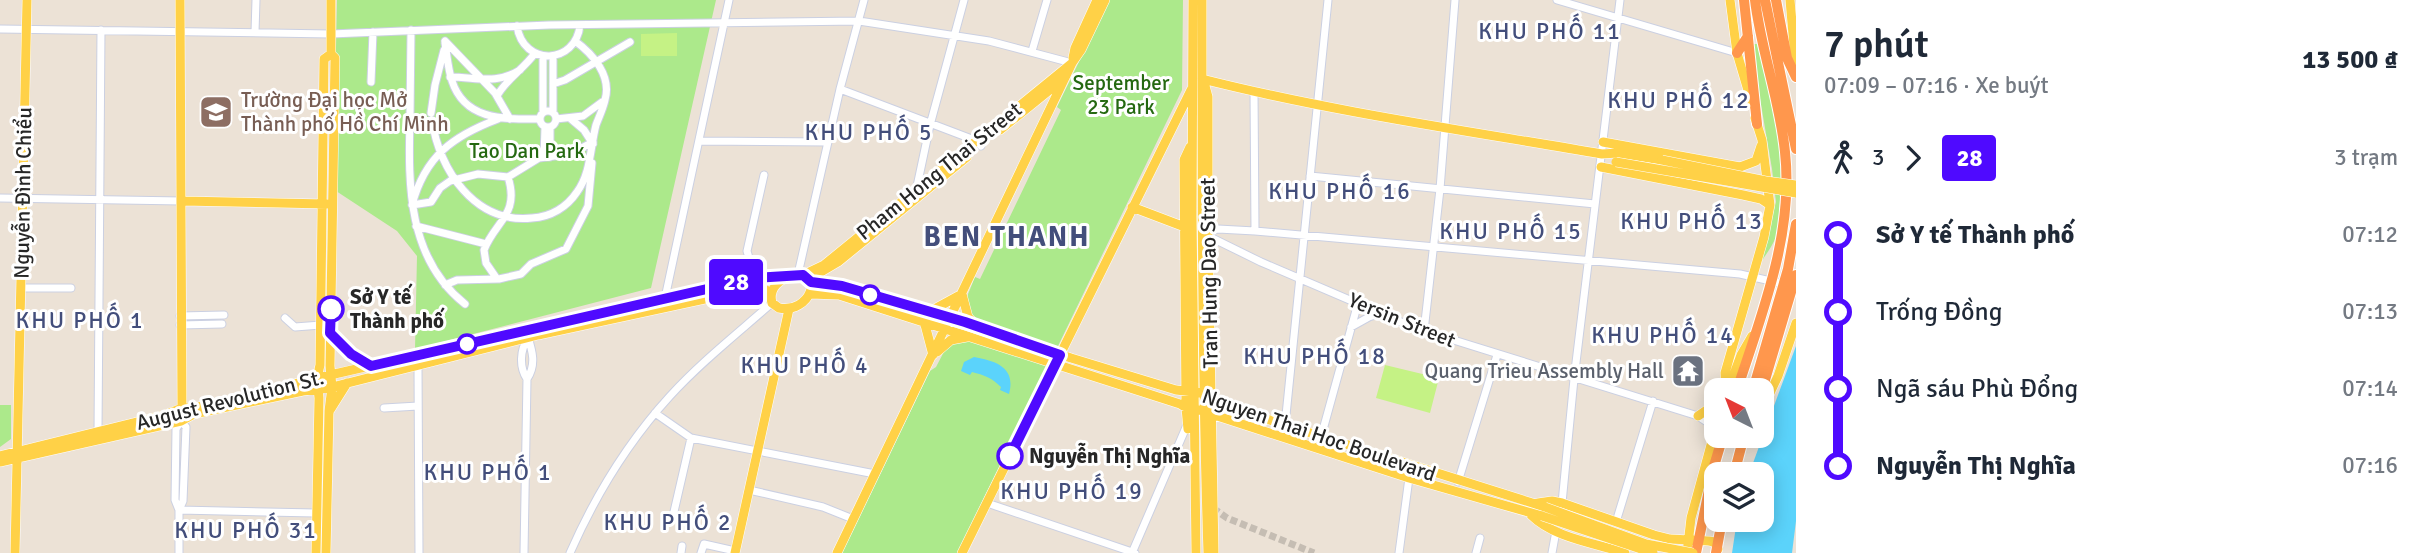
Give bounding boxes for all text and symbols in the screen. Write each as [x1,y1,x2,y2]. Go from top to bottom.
district label: KHU PHỐ 11 [1478,13,1622,46]
text: 7 phút [1824,21,1928,68]
text: 13 500 ₫ [2302,44,2398,76]
park label: September 23 Park [1072,70,1170,120]
text: 07:09 – 07:16 · Xe buýt [1824,71,2049,100]
district label: KHU PHỐ 12 [1607,82,1751,115]
place label: Trường Đại học Mở Thành phố Hồ Chí Minh [241,87,449,137]
school or university icon: Trường Đại học Mở Thành phố Hồ Chí Minh [197,93,235,131]
street label: Pham Hong Thai Street [851,96,1027,246]
street label: Nguyễn Đình Chiểu [8,107,37,279]
district label: KHU PHỐ 5 [805,114,933,147]
park label: Tao Dan Park [469,138,585,164]
icon: walk [1824,139,1862,177]
icon: forward [1894,139,1932,177]
text: 3 [1872,143,1884,172]
text: 28 [1956,143,1982,173]
text: 3 trạm [2334,143,2398,172]
district label: KHU PHỐ 16 [1268,173,1412,206]
street label: Tran Hung Dao Street [1194,177,1224,369]
district label: KHU PHỐ 13 [1620,203,1764,236]
district label: KHU PHỐ 15 [1439,213,1583,246]
text: Sở Y tế Thành phố [1876,219,2074,251]
district label: BEN THANH [924,220,1090,254]
text: 07:12 [2342,220,2398,249]
line badge: 28 [704,259,768,305]
text: 28 [723,267,749,297]
place label: Sở Y tế Thành phố [350,283,445,334]
unlabelled marker [860,285,880,305]
street label: Yersin Street [1345,287,1459,353]
marker: Sở Y tế Thành phố [318,296,344,322]
text: Trống Đồng [1876,296,2002,328]
text: 07:13 [2342,297,2398,326]
district label: KHU PHỐ 1 [16,302,144,335]
district label: KHU PHỐ 14 [1591,317,1735,350]
unlabelled marker [457,334,477,354]
district label: KHU PHỐ 18 [1243,338,1387,371]
district label: KHU PHỐ 4 [741,347,869,380]
temple icon: Quang Trieu Assembly Hall [1669,352,1707,390]
place label: Quang Trieu Assembly Hall [1425,358,1664,384]
street label: August Revolution St. [133,364,327,436]
text: Ngã sáu Phù Đổng [1876,373,2078,405]
text: 07:14 [2342,374,2398,403]
north arrow [1704,378,1774,448]
map controls [1704,378,1774,532]
street label: Nguyen Thai Hoc Boulevard [1199,383,1439,487]
place label: Nguyễn Thị Nghĩa [1029,442,1191,469]
marker: Nguyễn Thị Nghĩa [997,443,1023,469]
text: Nguyễn Thị Nghĩa [1876,450,2076,482]
text: 07:16 [2342,451,2398,480]
district label: KHU PHỐ 1 [424,454,552,487]
button: layers [1704,462,1774,532]
district label: KHU PHỐ 19 [1000,473,1144,506]
district label: KHU PHỐ 2 [604,504,732,537]
district label: KHU PHỐ 31 [174,512,318,545]

